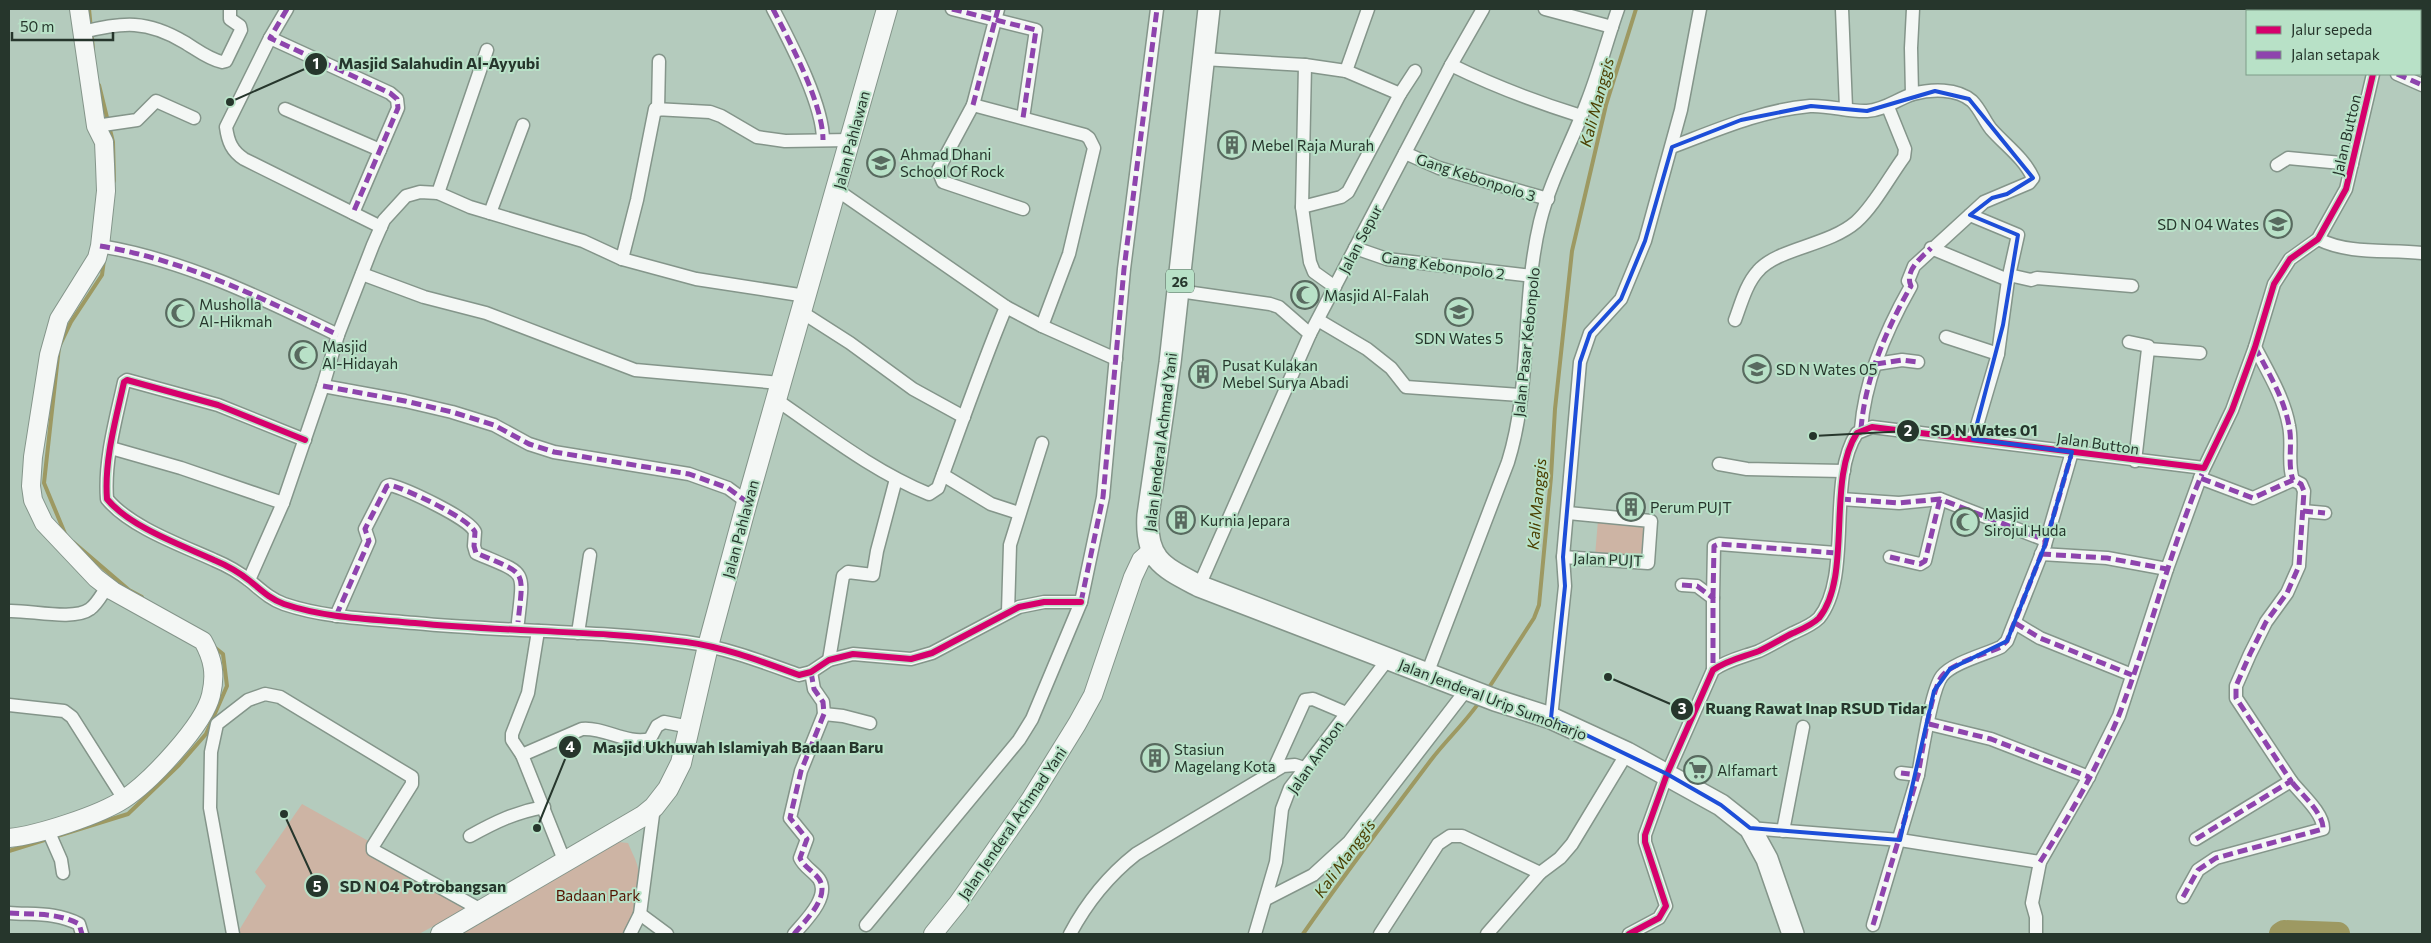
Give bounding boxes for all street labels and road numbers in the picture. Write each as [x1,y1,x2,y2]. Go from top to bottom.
street label: Jalan Pahlawan [829,89,873,191]
street label: Jalan Button [2328,92,2364,178]
street label: Gang Kebonpolo 3 [1414,149,1538,205]
street label: Jalan Sepur [1334,202,1386,276]
street label: Gang Kebonpolo 2 [1380,247,1506,283]
street label: Jalan Pasar Kebonpolo [1509,266,1543,418]
road number: 26 [1166,270,1194,292]
street label: Jalan Jenderal Achmad Yani [1140,351,1180,533]
street label: Jalan Button [2056,428,2140,458]
street label: Jalan Pahlawan [718,478,762,580]
street label: Jalan PUJT [1573,549,1644,569]
street label: Jalan Jenderal Urip Sumoharjo [1396,655,1590,743]
street label: Jalan Ambon [1283,717,1347,797]
street label: Jalan Jenderal Achmad Yani [954,743,1070,903]

